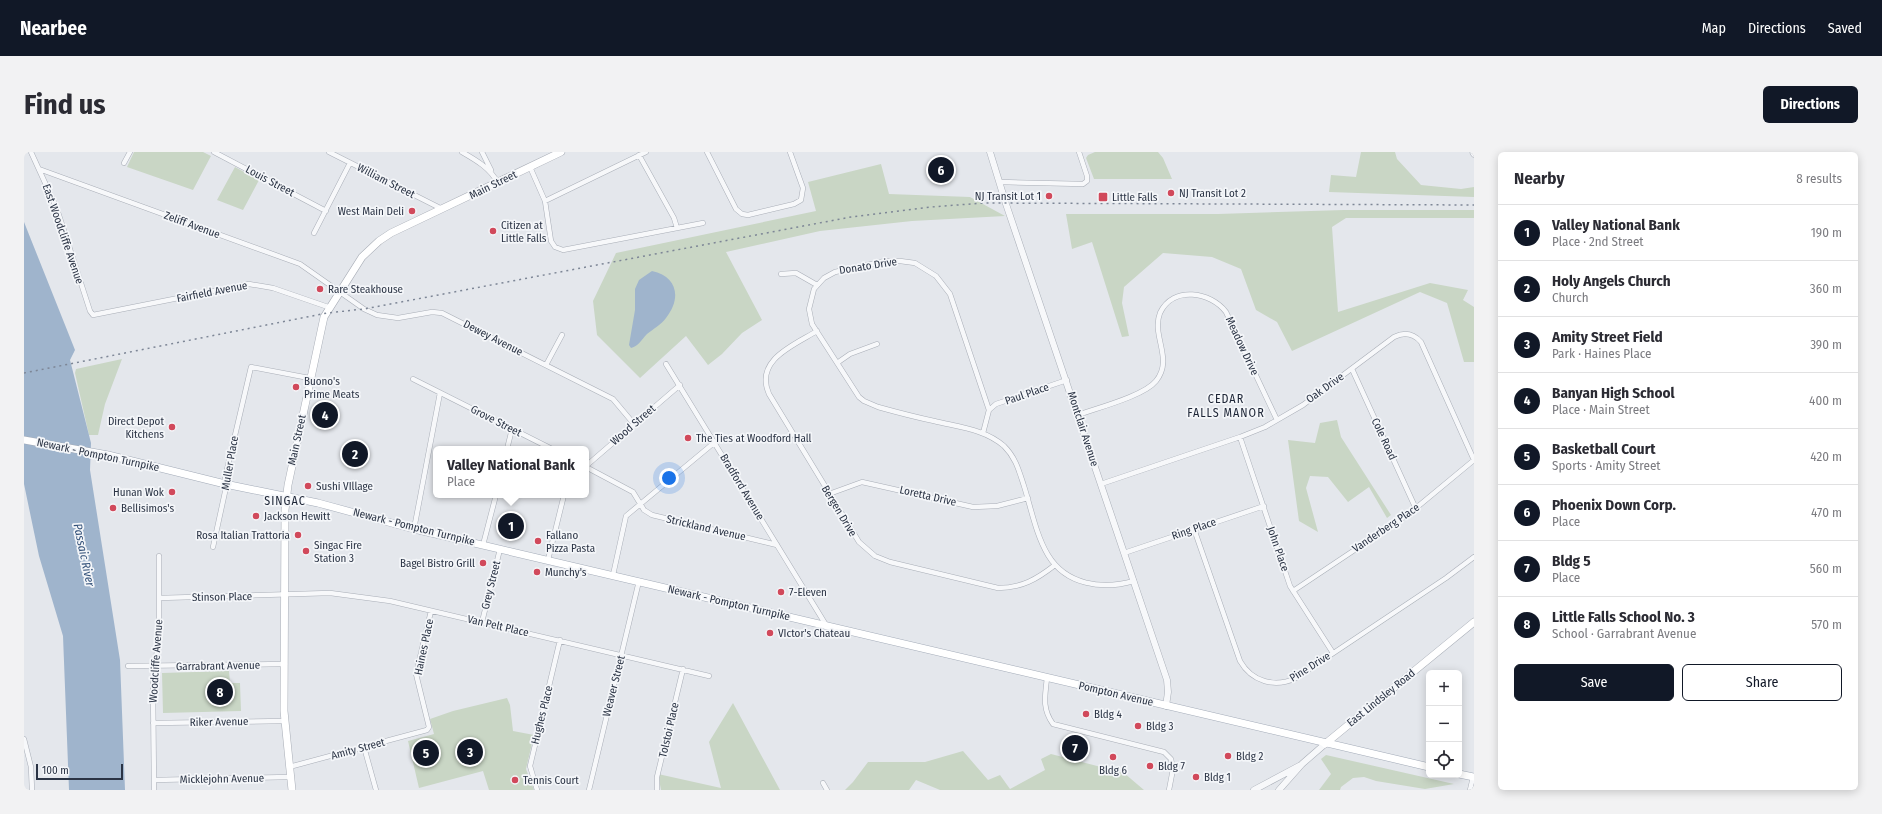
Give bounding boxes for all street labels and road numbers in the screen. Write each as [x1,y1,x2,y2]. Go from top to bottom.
street label: William Street [355,161,417,201]
street label: Louis Street [243,163,297,199]
street label: Main Street [467,168,519,202]
street label: East Woodcliffe Avenue [40,182,86,286]
street label: Zeliff Avenue [162,209,222,241]
street label: Donato Drive [838,255,898,277]
street label: Fairfield Avenue [176,279,248,305]
street label: Meadow Drive [1223,315,1261,377]
street label: Dewey Avenue [461,317,525,359]
street label: Oak Drive [1304,370,1346,406]
street label: Paul Place [1003,380,1051,408]
street label: Montclair Avenue [1065,390,1101,468]
street label: Wood Street [608,402,658,448]
street label: Grove Street [468,403,524,440]
street label: Main Street [285,413,309,467]
street label: Cole Road [1369,416,1399,462]
street label: Muller Place [219,435,241,491]
street label: Newark - Pompton Turnpike [36,436,160,474]
street label: Bradford Avenue [717,452,767,522]
street label: Bergen Drive [819,483,859,539]
street label: Loretta Drive [898,483,958,509]
street label: Vanderberg Place [1350,501,1422,555]
street label: Newark - Pompton Turnpike [352,506,476,548]
street label: Strickland Avenue [665,513,747,543]
street label: Ring Place [1170,515,1218,543]
street label: John Place [1264,525,1292,573]
street label: Grey Street [479,559,503,611]
street label: Newark - Pompton Turnpike [667,583,791,623]
street label: Stinson Place [192,590,252,604]
street label: Van Pelt Place [466,613,530,639]
street label: Haines Place [412,618,436,676]
street label: Woodcliffe Avenue [147,619,165,703]
street label: Pine Drive [1287,649,1333,685]
street label: Weaver Street [600,654,628,718]
street label: Garrabrant Avenue [176,659,260,673]
street label: East Lindsley Road [1344,667,1418,729]
street label: Pompton Avenue [1077,679,1155,709]
street label: Hughes Place [528,684,556,746]
street label: Tolstoi Place [656,701,682,759]
street label: Riker Avenue [190,715,248,729]
street label: Amity Street [330,735,387,762]
street label: Micklejohn Avenue [180,772,264,786]

